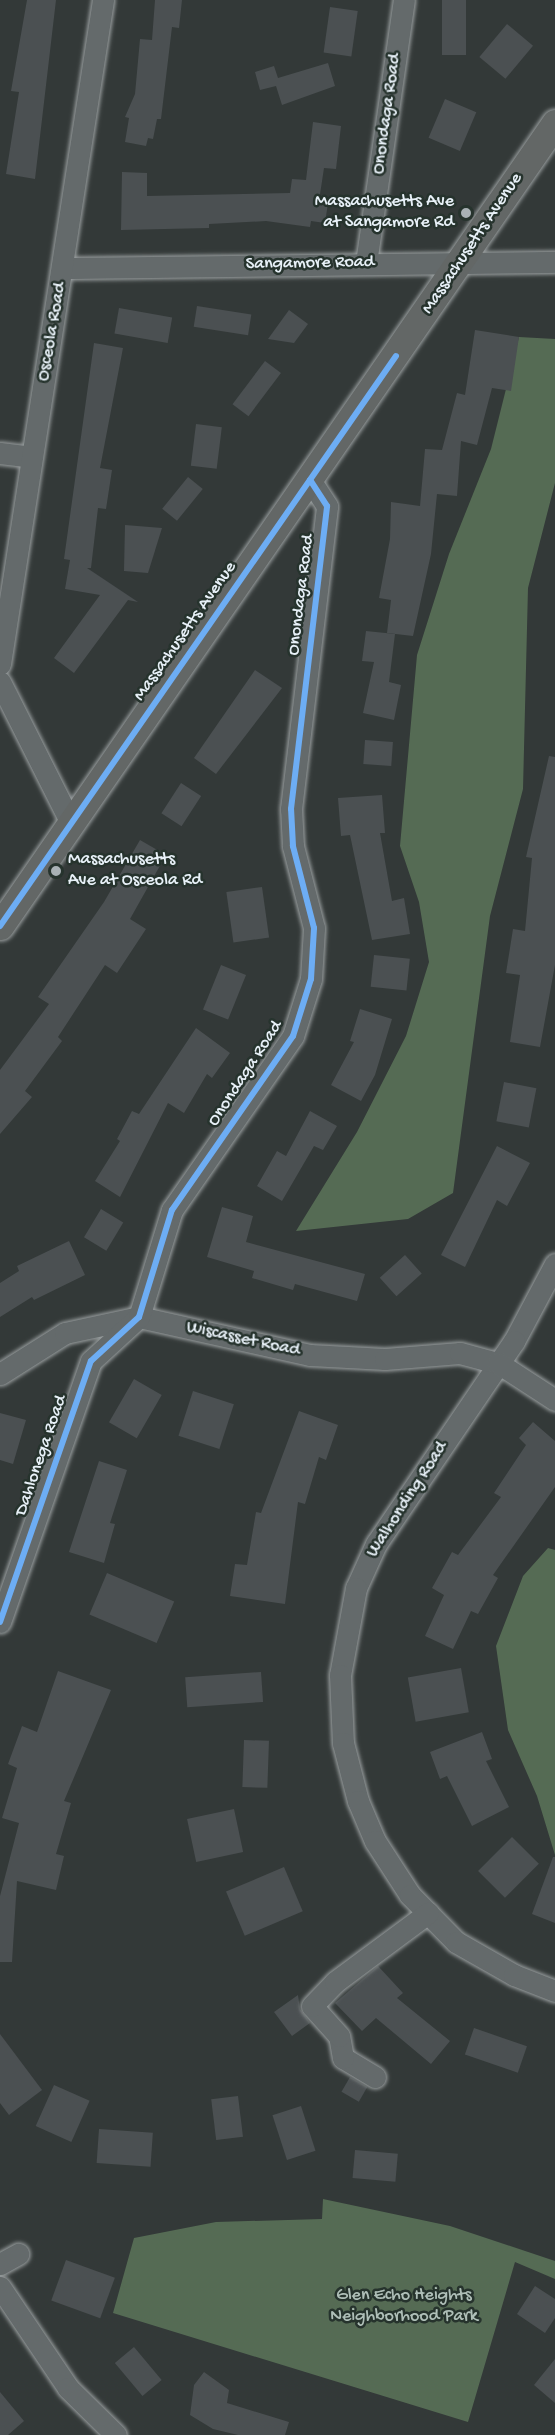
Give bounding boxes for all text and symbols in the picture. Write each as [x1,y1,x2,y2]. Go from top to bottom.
street label: Onondaga Road [369,52,407,176]
street label: Massachusetts Avenue [418,169,528,319]
place label: Massachusetts Ave at Sangamore Rd [315,192,454,234]
marker: Massachusetts Ave at Sangamore Rd [459,206,473,220]
street label: Sangamore Road [246,252,374,276]
street label: Osceola Road [34,281,72,383]
street label: Onondaga Road [284,533,320,657]
street label: Massachusetts Avenue [130,558,242,706]
place label: Massachusetts Ave at Osceola Rd [68,850,202,892]
marker: Massachusetts Ave at Osceola Rd [49,864,63,878]
street label: Onondaga Road [204,1017,288,1131]
street label: Wiscasset Road [184,1317,302,1363]
street label: Dahlonega Road [11,1393,73,1519]
street label: Walhonding Road [363,1438,453,1562]
park label: Glen Echo Heights Neighborhood Park [330,2286,478,2328]

